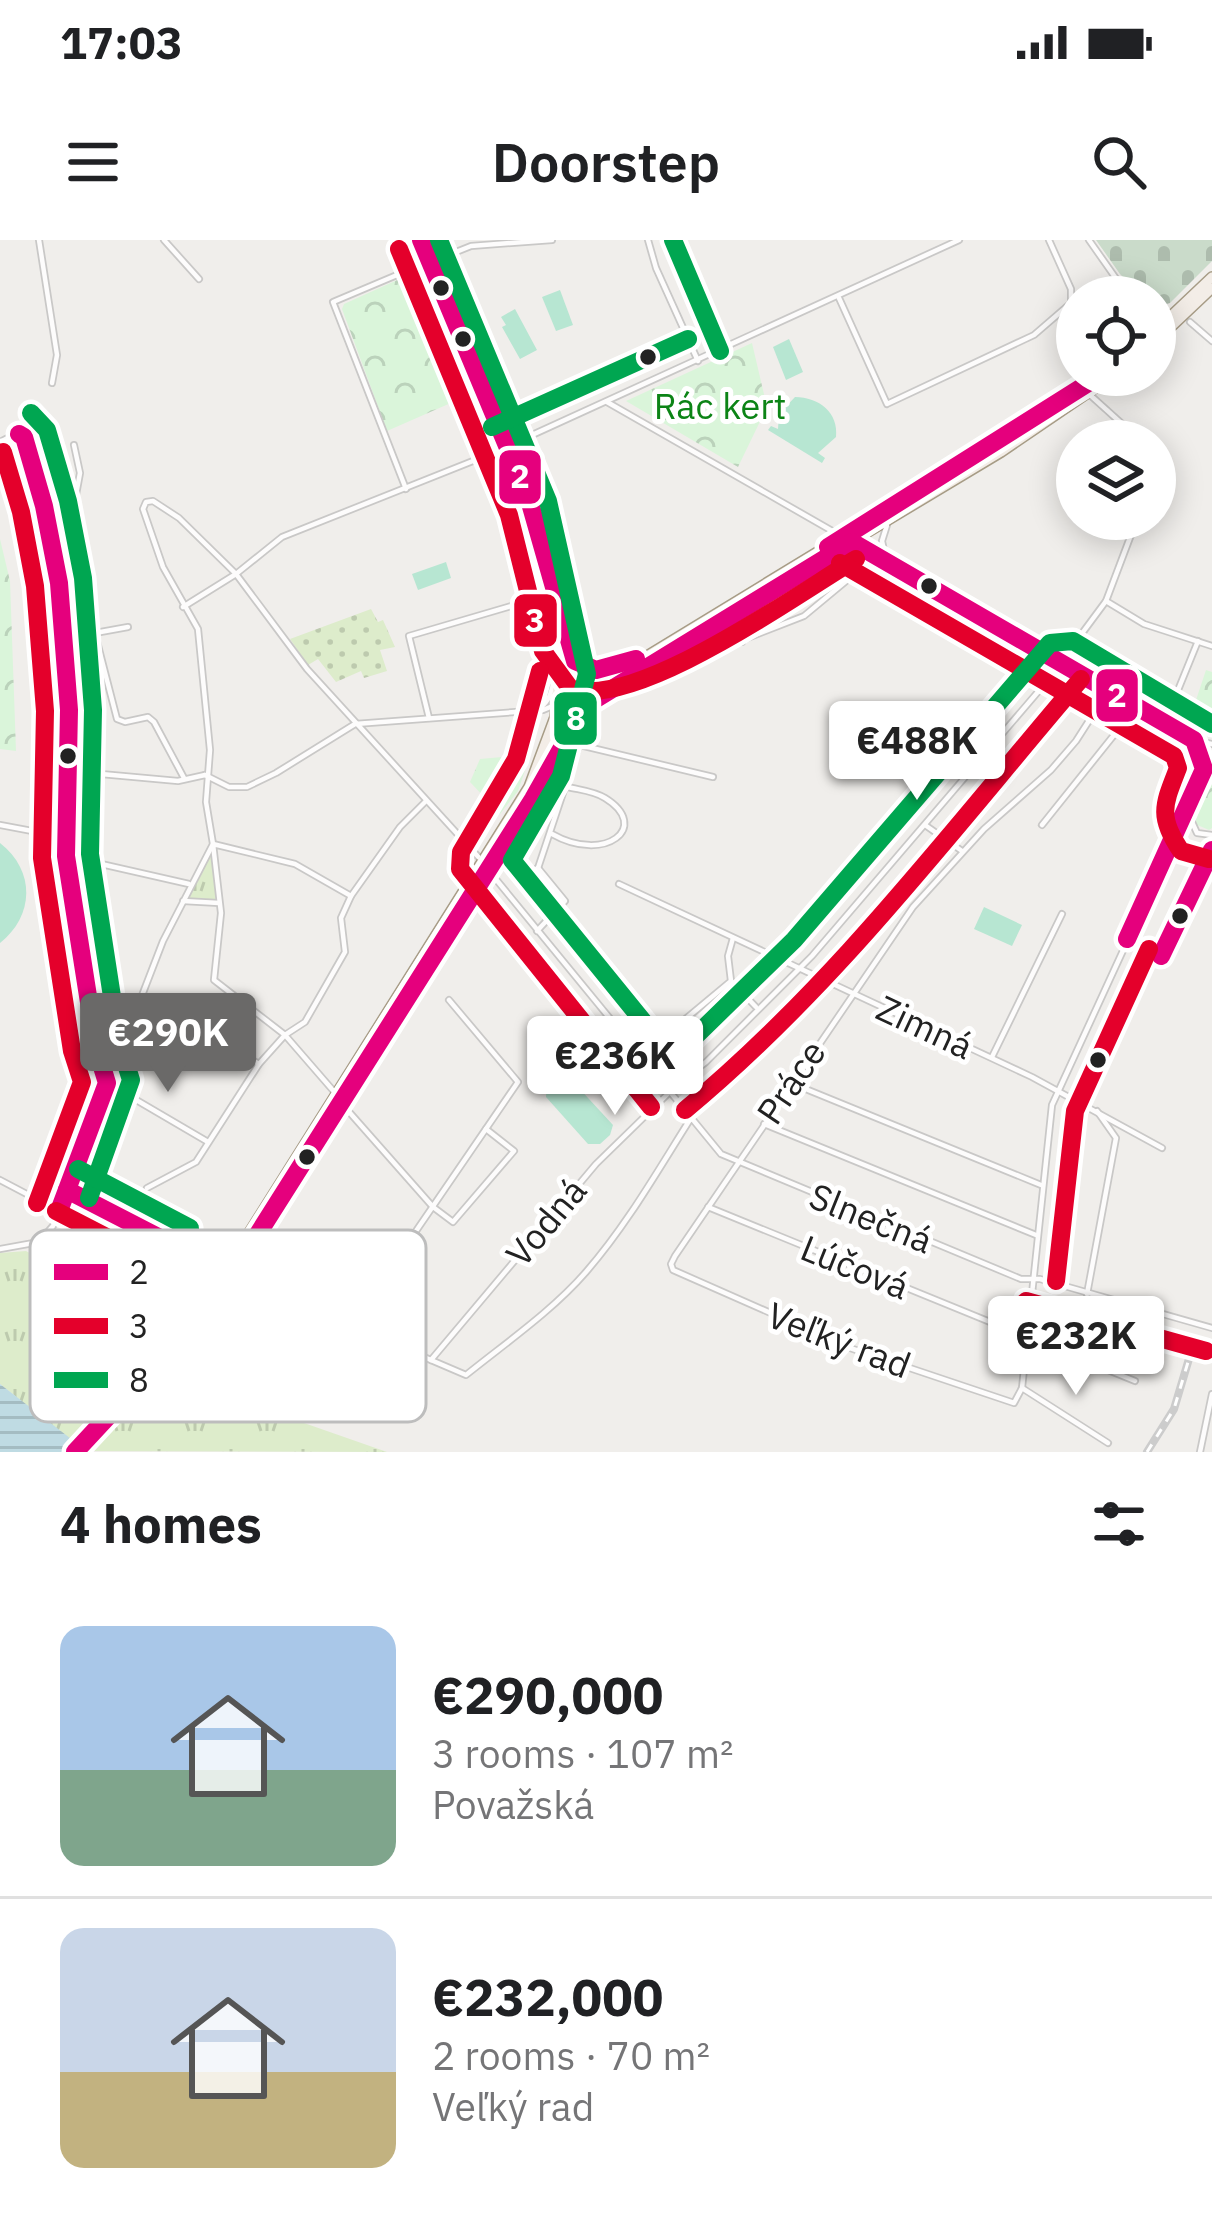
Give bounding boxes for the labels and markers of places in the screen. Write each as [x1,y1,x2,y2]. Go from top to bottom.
unlabelled marker [430,277,452,299]
unlabelled marker [452,328,474,350]
unlabelled marker [637,346,659,368]
unlabelled marker [918,575,940,597]
pin: €488K [833,701,1001,803]
unlabelled marker [57,745,79,767]
unlabelled marker [1169,905,1191,927]
pin: €290K [84,993,252,1095]
pin: €236K [531,1016,699,1118]
unlabelled marker [1087,1049,1109,1071]
unlabelled marker [296,1146,318,1168]
pin: €232K [992,1296,1160,1398]

